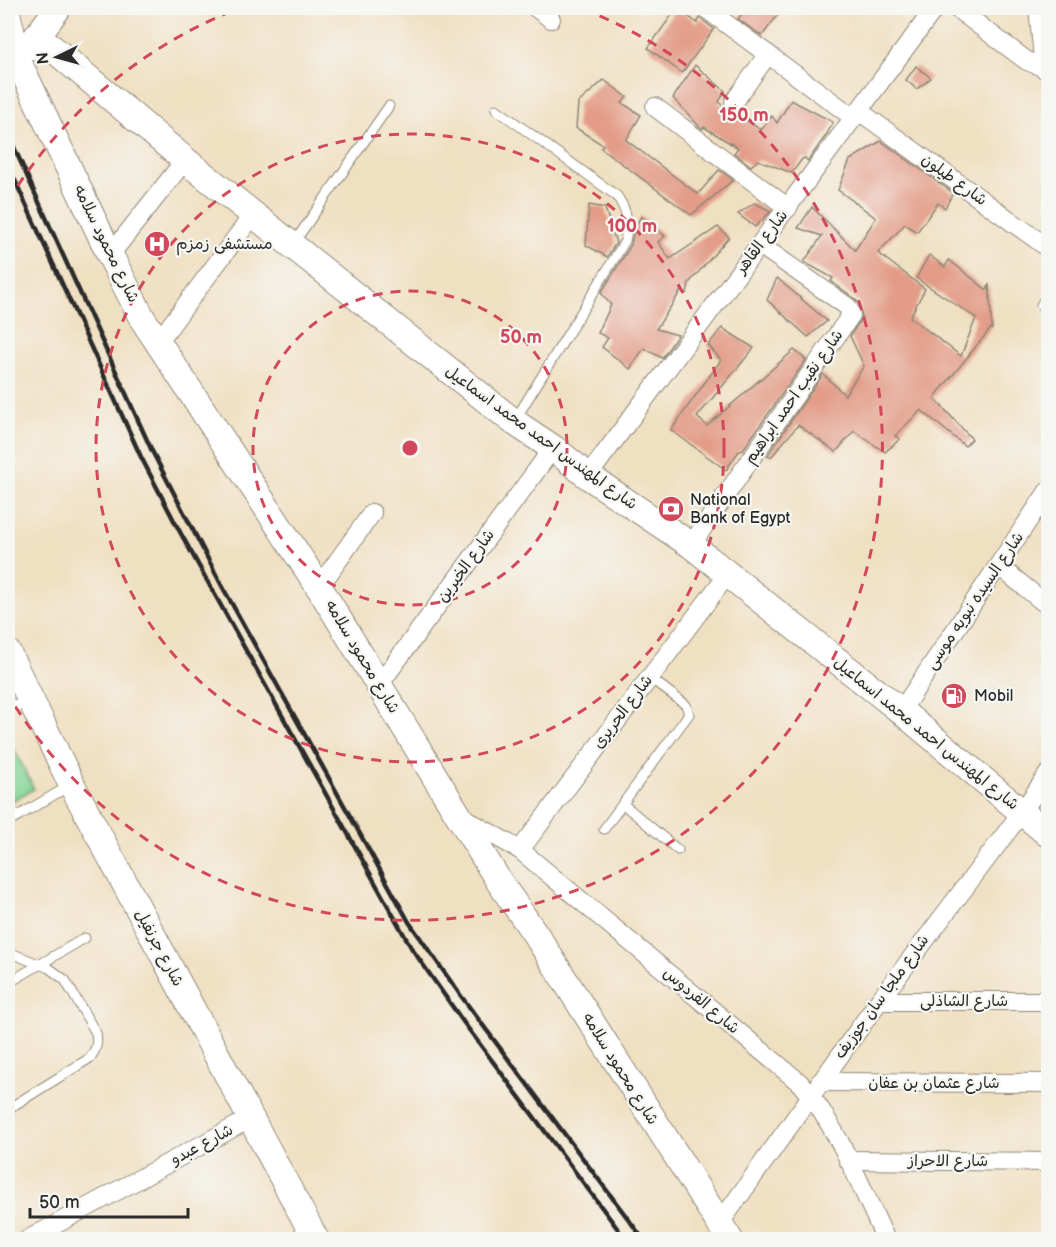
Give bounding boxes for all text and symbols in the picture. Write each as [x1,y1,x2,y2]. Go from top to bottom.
north arrow [27,27,87,87]
text: N [34,51,54,65]
text: 150 m [719,105,769,126]
street label: شارع طيلون [917,150,990,211]
street label: شارع محمود سلامه [68,182,143,306]
street label: شارع القاهر [731,206,793,280]
text: 100 m [607,216,657,237]
hospital icon: مستشفى زمزم [142,229,172,259]
place label: مستشفى زمزم [176,235,273,256]
street label: شارع نقيب احمد ابراهيم [741,326,849,469]
text: 50 m [500,327,542,348]
street label: شارع المهندس احمد محمد اسماعيل [441,362,641,515]
centre of rings [400,438,420,458]
place label: National Bank of Egypt [690,491,791,528]
bank icon: National Bank of Egypt [656,494,686,524]
street label: شارع الخيرين [433,526,500,607]
street label: شارع السيده نبويه موسى [922,529,1029,674]
street label: شارع محمود سلامه [320,597,403,717]
street label: شارع المهندس احمد محمد اسماعيل [829,653,1022,815]
street label: شارع الحريرى [589,671,658,753]
fuel station icon: Mobil [939,681,969,711]
place label: Mobil [974,687,1013,706]
street label: شارع جرنفيل [130,906,187,990]
street label: شارع ملجا سان جوزيف [831,931,934,1063]
street label: شارع الفردوس [658,964,743,1039]
street label: شارع الشاذلى [920,992,1008,1012]
street label: شارع محمود سلامه [577,1010,662,1129]
street label: شارع عثمان بن عفان [868,1074,1000,1094]
street label: شارع عبدو [167,1121,237,1171]
street label: شارع الاحراز [906,1152,988,1172]
scale bar [30,1181,188,1219]
text: 50 m [39,1192,80,1213]

